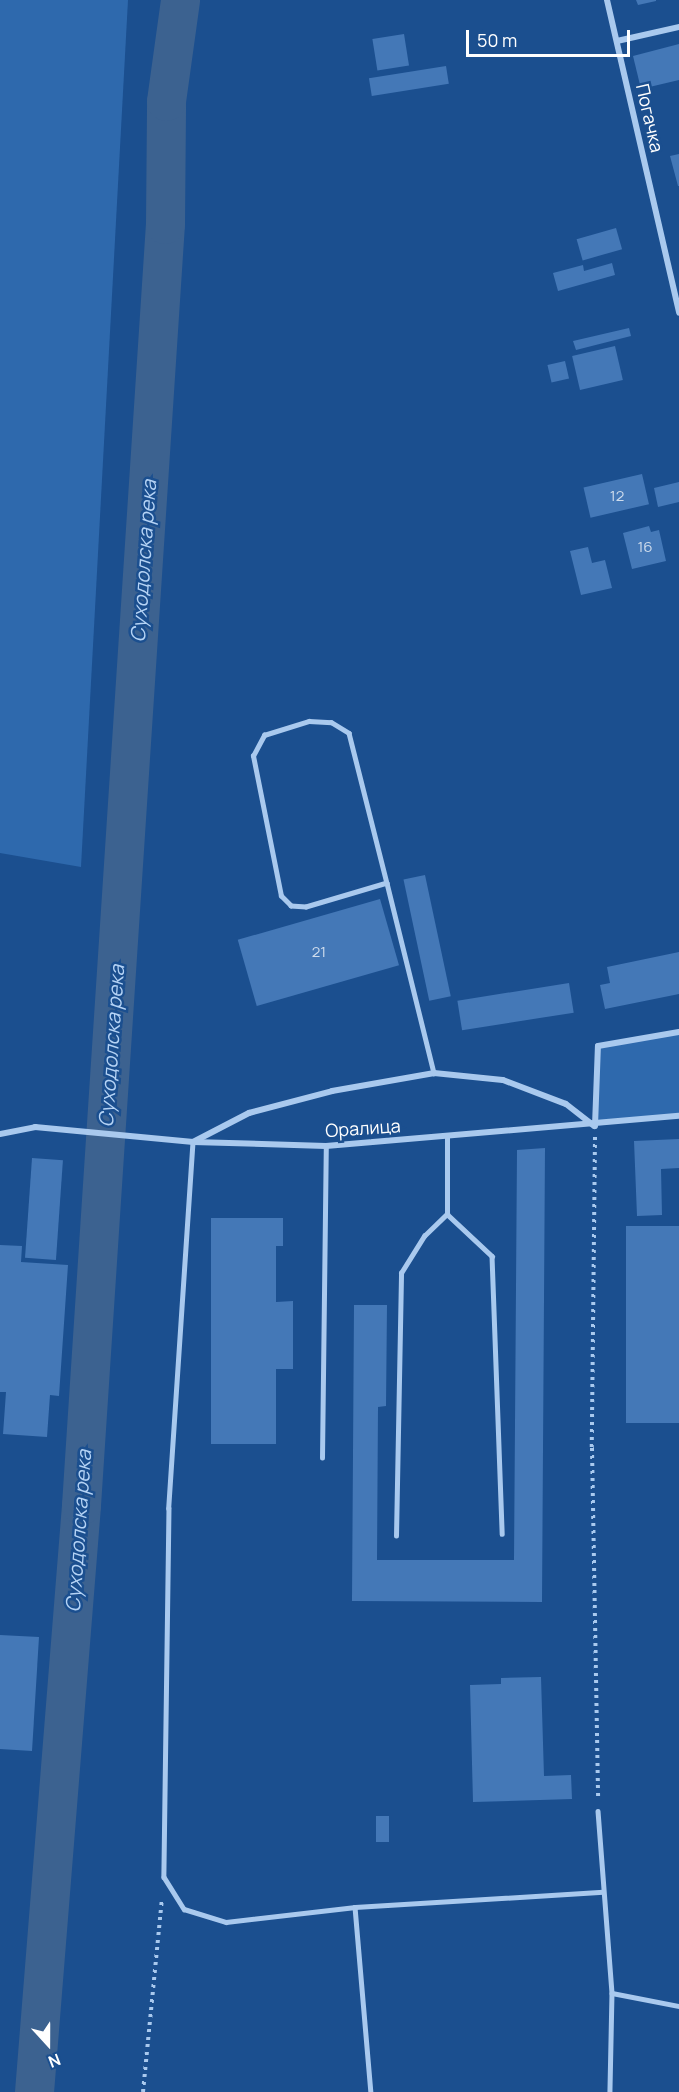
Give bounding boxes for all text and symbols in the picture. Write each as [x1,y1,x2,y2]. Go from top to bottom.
scale bar [469,18,632,56]
text: 50 m [477,28,517,52]
street label: Погачка [632,82,668,154]
water label: Суходолска река [125,479,161,643]
house number: 12 [610,487,624,505]
house number: 16 [637,538,653,556]
house number: 21 [312,943,326,961]
water label: Суходолска река [93,964,129,1128]
street label: Оралица [325,1115,401,1141]
water label: Суходолска река [60,1449,96,1613]
north arrow [18,2014,78,2074]
text: N [45,2048,64,2073]

